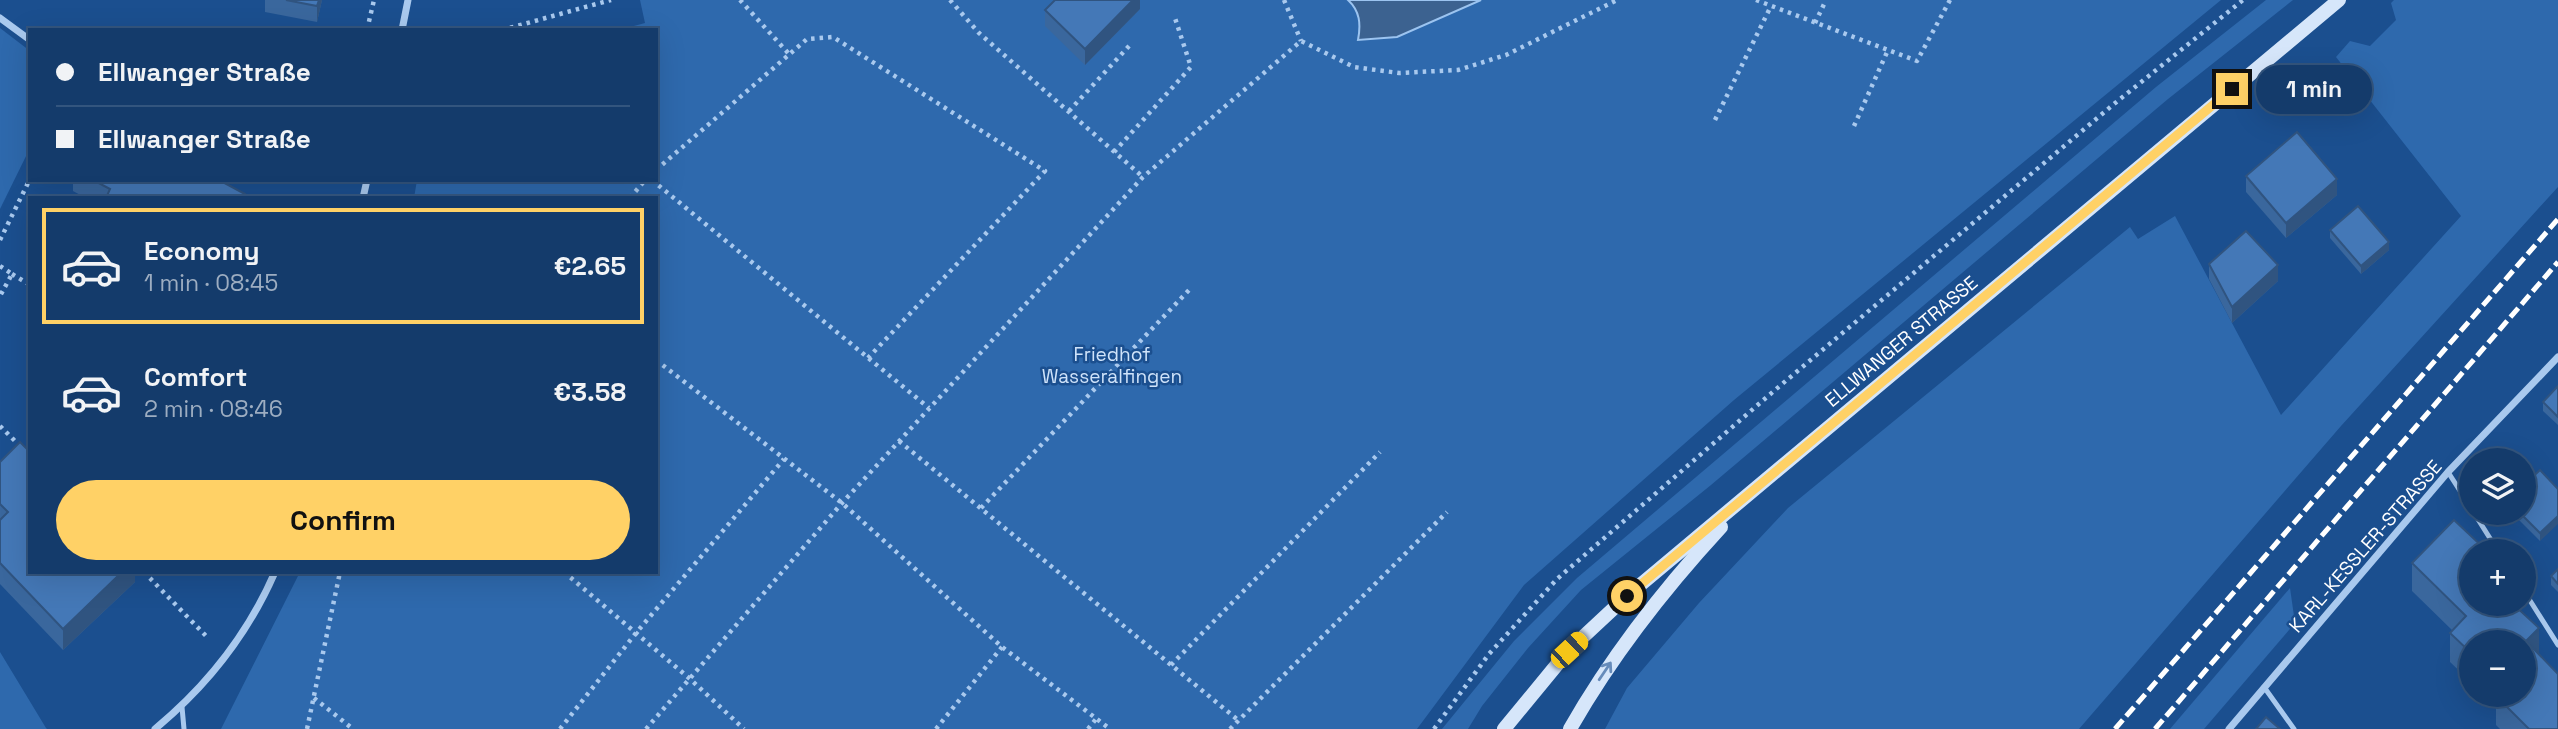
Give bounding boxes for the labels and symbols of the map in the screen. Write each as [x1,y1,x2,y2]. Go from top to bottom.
callout: 1 min [2256,64,2372,114]
route end [2216,73,2248,105]
street label: ELLWANGER STRASSE [1820,270,1983,413]
park label: Friedhof Wasseralfingen [1042,342,1182,389]
street label: KARL-KESSLER-STRASSE [2283,455,2447,638]
route start [1611,580,1643,612]
car [1547,628,1592,672]
one-way arrow [1598,662,1612,681]

